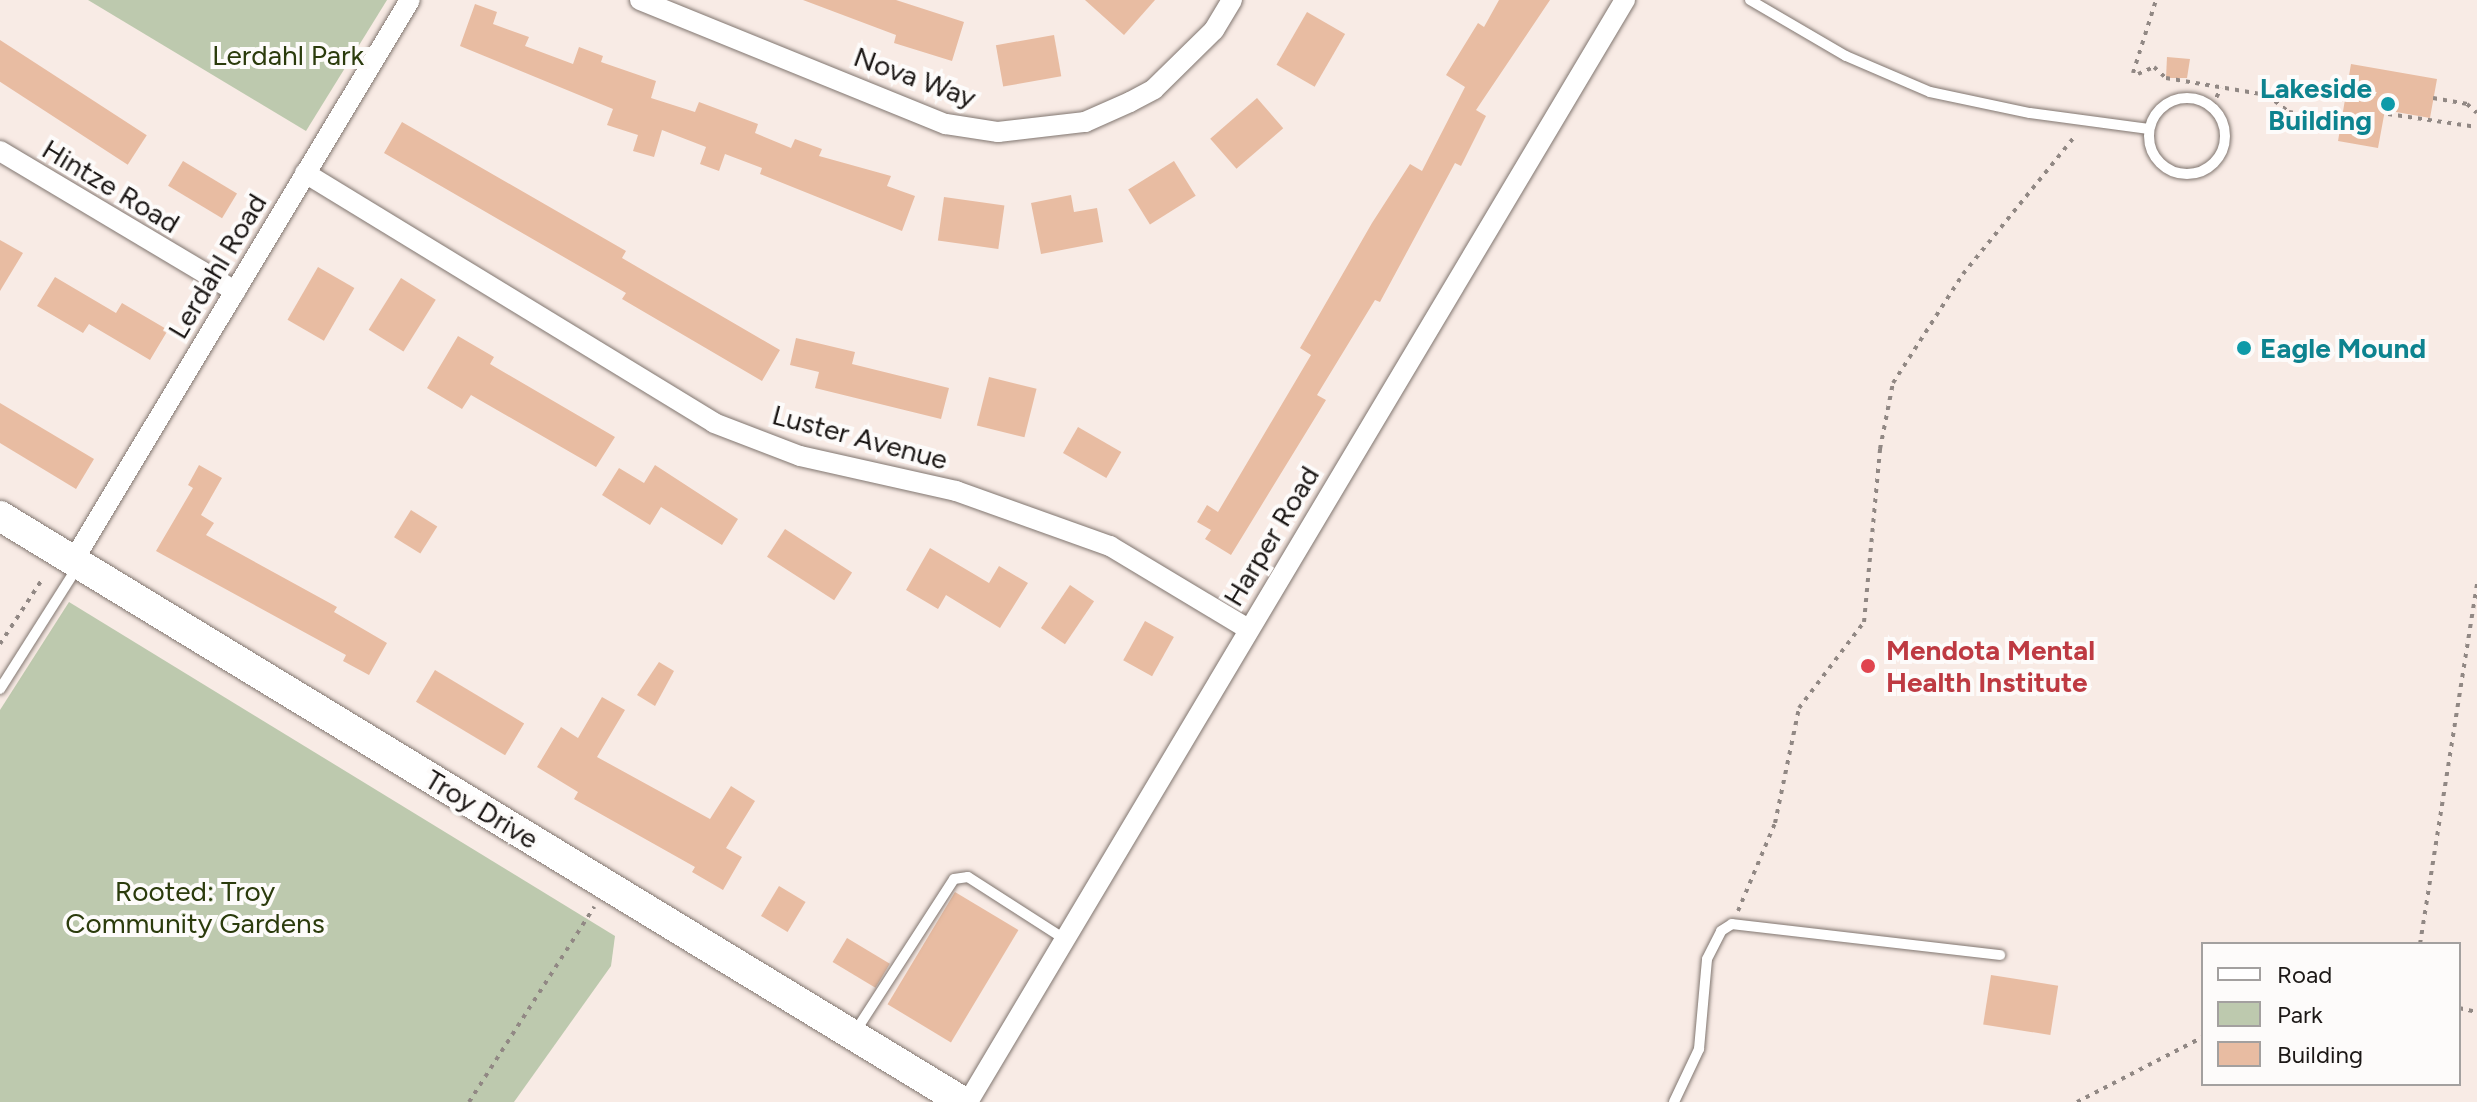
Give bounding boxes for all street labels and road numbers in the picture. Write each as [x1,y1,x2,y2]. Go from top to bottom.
street label: Nova Way [849,39,981,115]
street label: Hintze Road [36,132,186,240]
street label: Lerdahl Road [161,187,273,345]
street label: Luster Avenue [769,397,951,477]
street label: Harper Road [1216,460,1326,612]
street label: Troy Drive [419,762,545,856]

